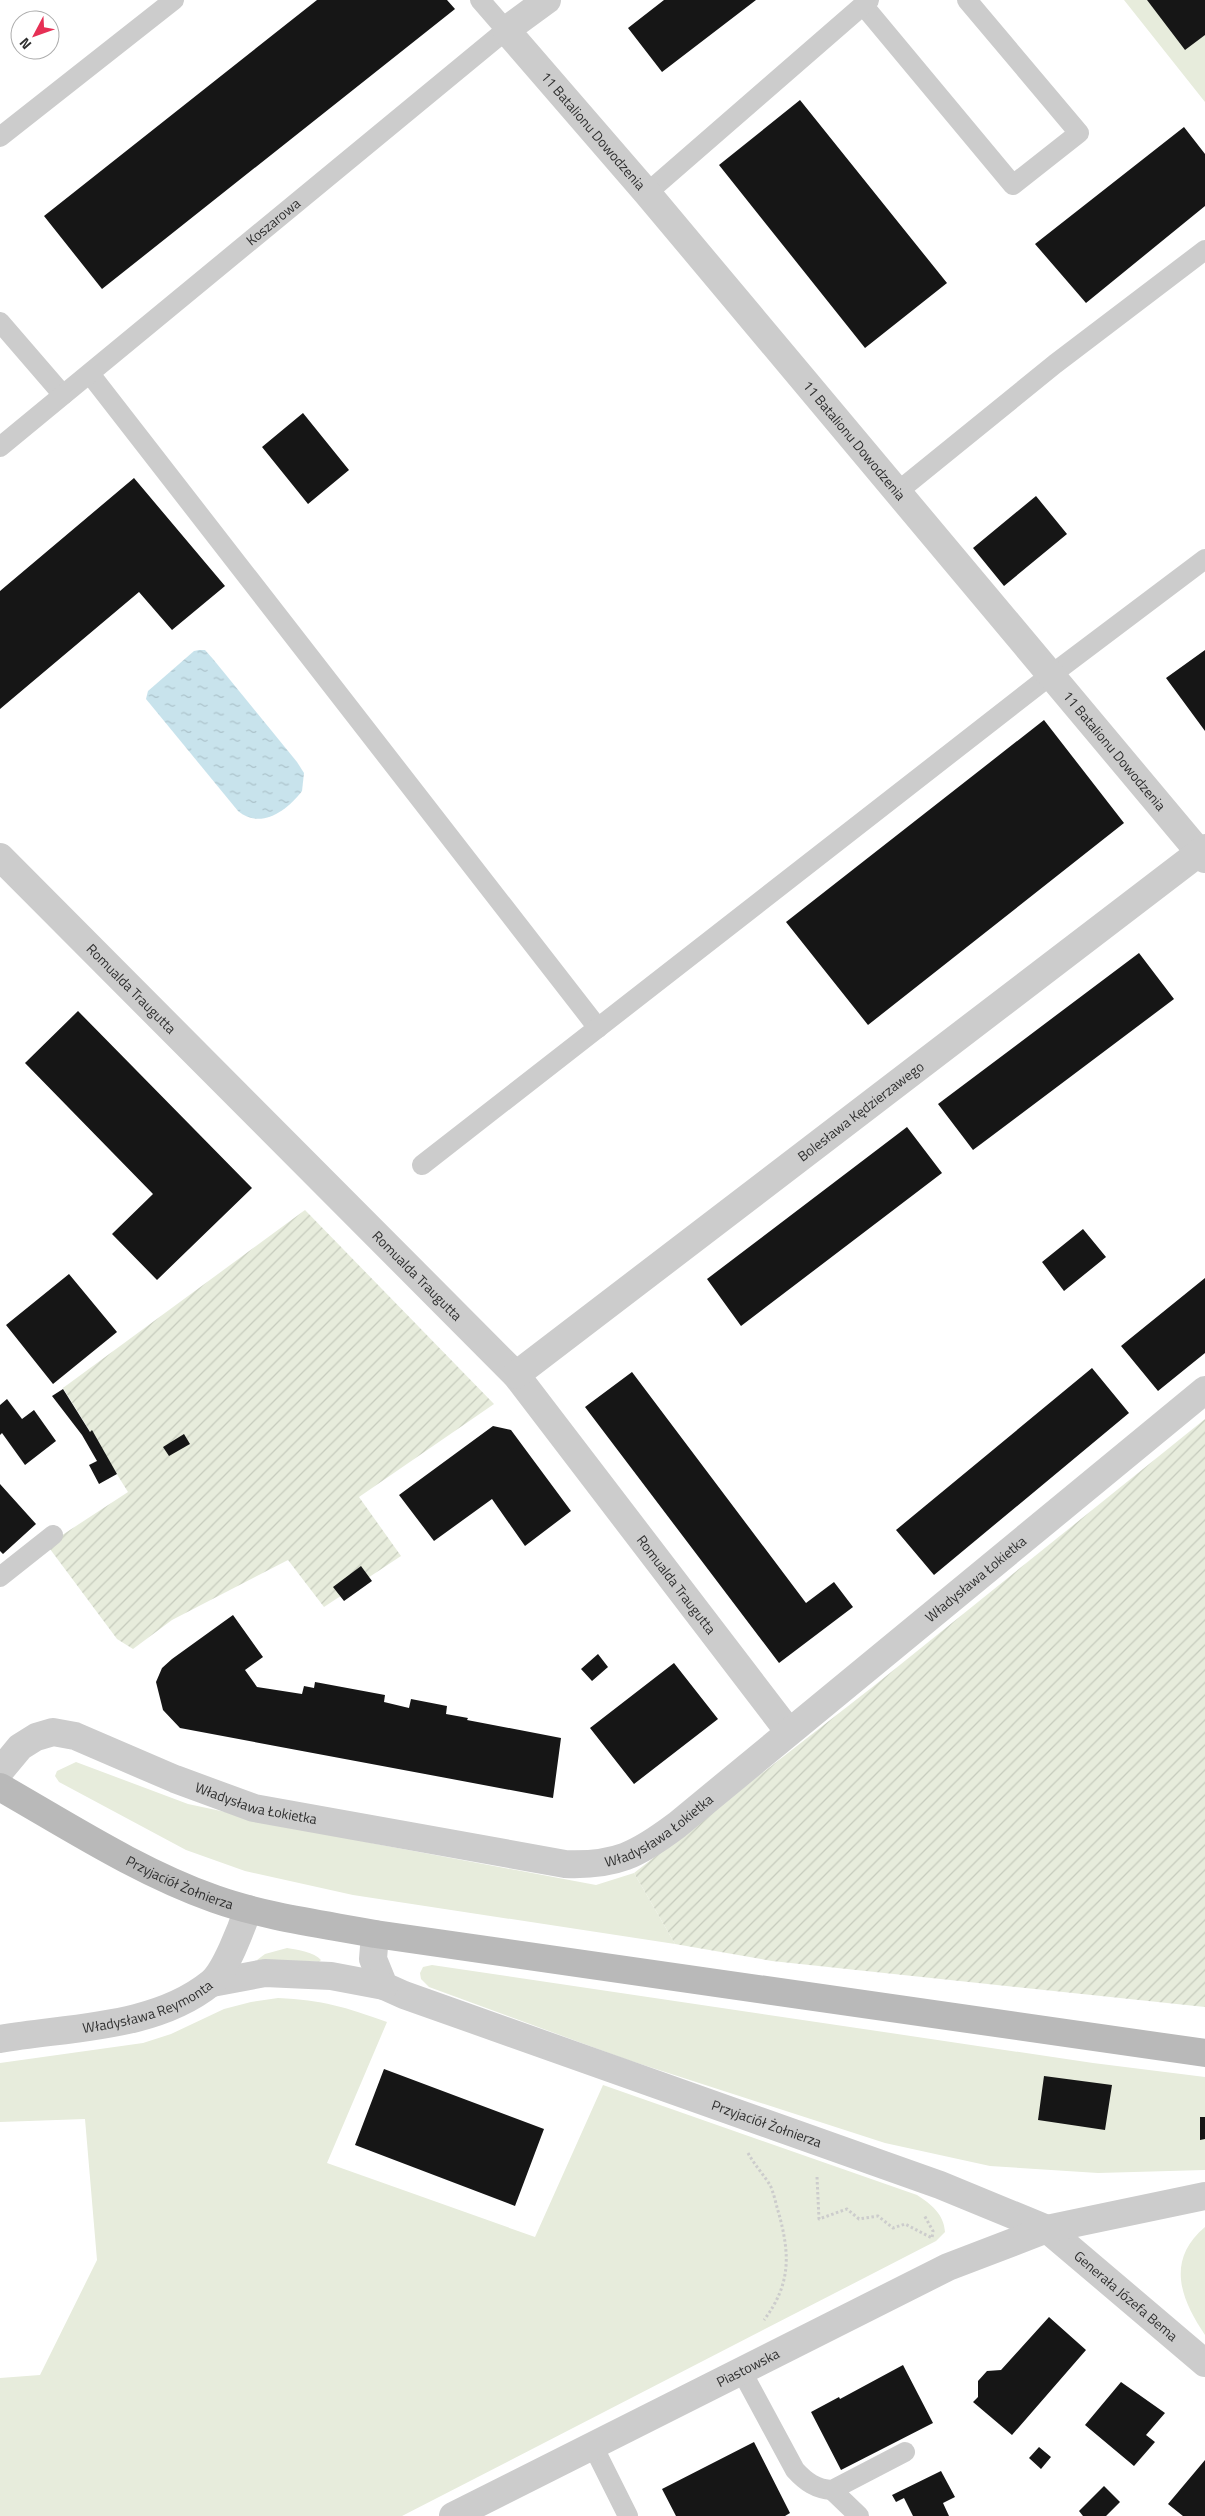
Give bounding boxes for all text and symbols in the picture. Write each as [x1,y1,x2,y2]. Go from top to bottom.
north arrow [10,10,60,60]
text: N [14,33,36,54]
street label: 11 Batalionu Dowodzenia [536,66,651,194]
street label: Koszarowa [241,193,305,250]
street label: 11 Batalionu Dowodzenia [798,375,911,505]
street label: 11 Batalionu Dowodzenia [1058,686,1171,815]
street label: Romualda Traugutta [82,939,181,1038]
street label: Bolesława Kędzierzawego [793,1056,928,1166]
street label: Romualda Traugutta [368,1226,467,1325]
street label: Romualda Traugutta [632,1530,721,1638]
street label: Władysława Łokietka [920,1530,1031,1627]
street label: Władysława Łokietka [192,1776,319,1829]
street label: Władysława Łokietka [602,1789,717,1872]
street label: Przyjaciół Żołnierza [122,1850,236,1914]
street label: Władysława Reymonta [81,1975,217,2038]
street label: Przyjaciół Żołnierza [709,2094,825,2152]
street label: Generała Józefa Bema [1070,2245,1183,2346]
street label: Piastowska [712,2343,783,2392]

